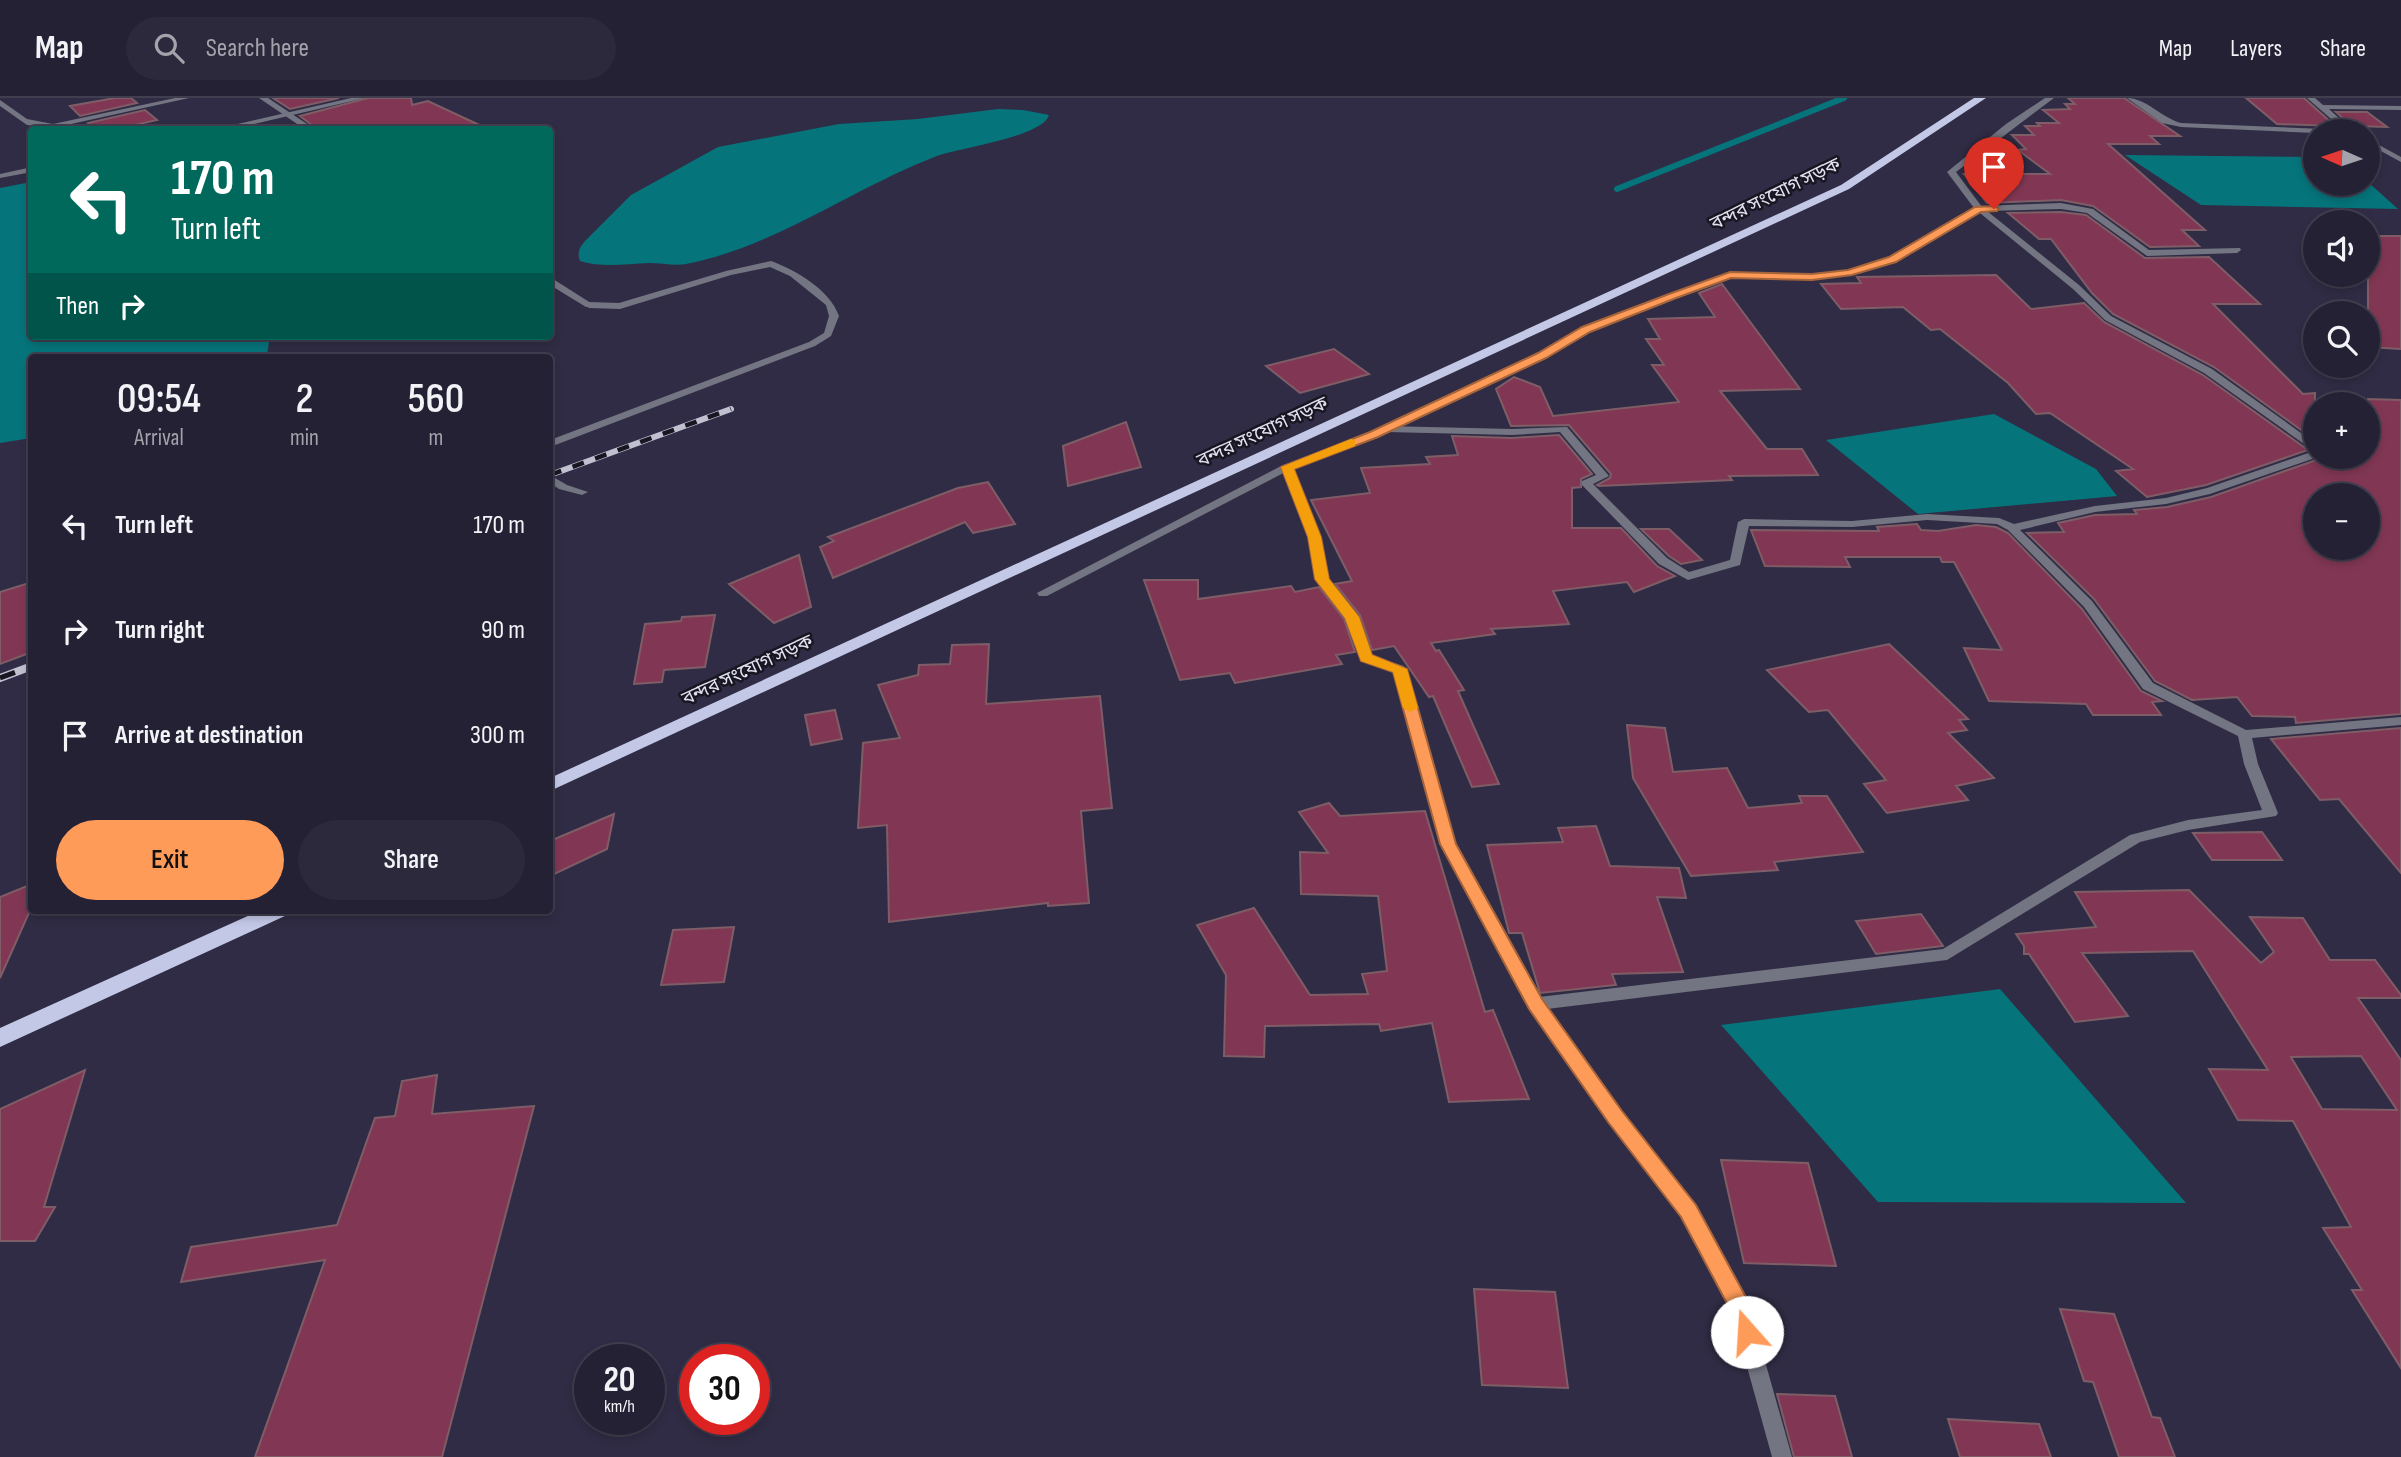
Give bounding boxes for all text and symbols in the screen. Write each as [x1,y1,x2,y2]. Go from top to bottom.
search box [126,17,616,80]
text: Map [35,28,84,68]
icon: search [150,29,188,67]
text: Search here [206,33,309,64]
text: Map [2159,34,2192,63]
text: Layers [2230,34,2282,63]
text: Share [2320,34,2366,63]
north arrow [2303,119,2380,196]
map controls [2303,119,2380,560]
pin [1964,137,2024,209]
icon: arrive [1975,148,2013,186]
text: 170 m [171,150,275,209]
street label: বন্দর সংযোগ সড়ক [1706,153,1845,236]
icon: left [56,154,147,245]
text: Turn left [171,210,261,249]
button: sound [2303,210,2380,287]
icon: right [113,287,151,325]
text: Then [56,291,99,322]
button: search [2303,301,2380,378]
text: 09:54 [117,374,201,425]
text: 2 [295,374,313,425]
text: 560 [408,374,464,425]
street label: বন্দর সংযোগ সড়ক [1193,392,1332,473]
button: + [2303,392,2380,469]
text: Arrival [134,424,184,452]
text: min [290,424,319,452]
text: m [429,424,443,452]
button: − [2303,483,2380,560]
icon: left [56,507,94,545]
text: Turn left [115,510,193,541]
text: 170 m [473,510,525,541]
icon: right [56,612,94,650]
text: Turn right [115,615,204,646]
text: 90 m [481,615,525,646]
street label: বন্দর সংযোগ সড়ক [678,630,817,711]
icon: arrive [56,717,94,755]
text: Arrive at destination [115,720,303,751]
text: 300 m [470,720,525,751]
button: Exit [56,820,284,900]
button: Share [298,820,525,900]
position arrow [1710,1295,1784,1369]
speed limit sign: 30 [679,1344,770,1435]
text: 20 [604,1359,636,1402]
text: km/h [604,1396,635,1417]

